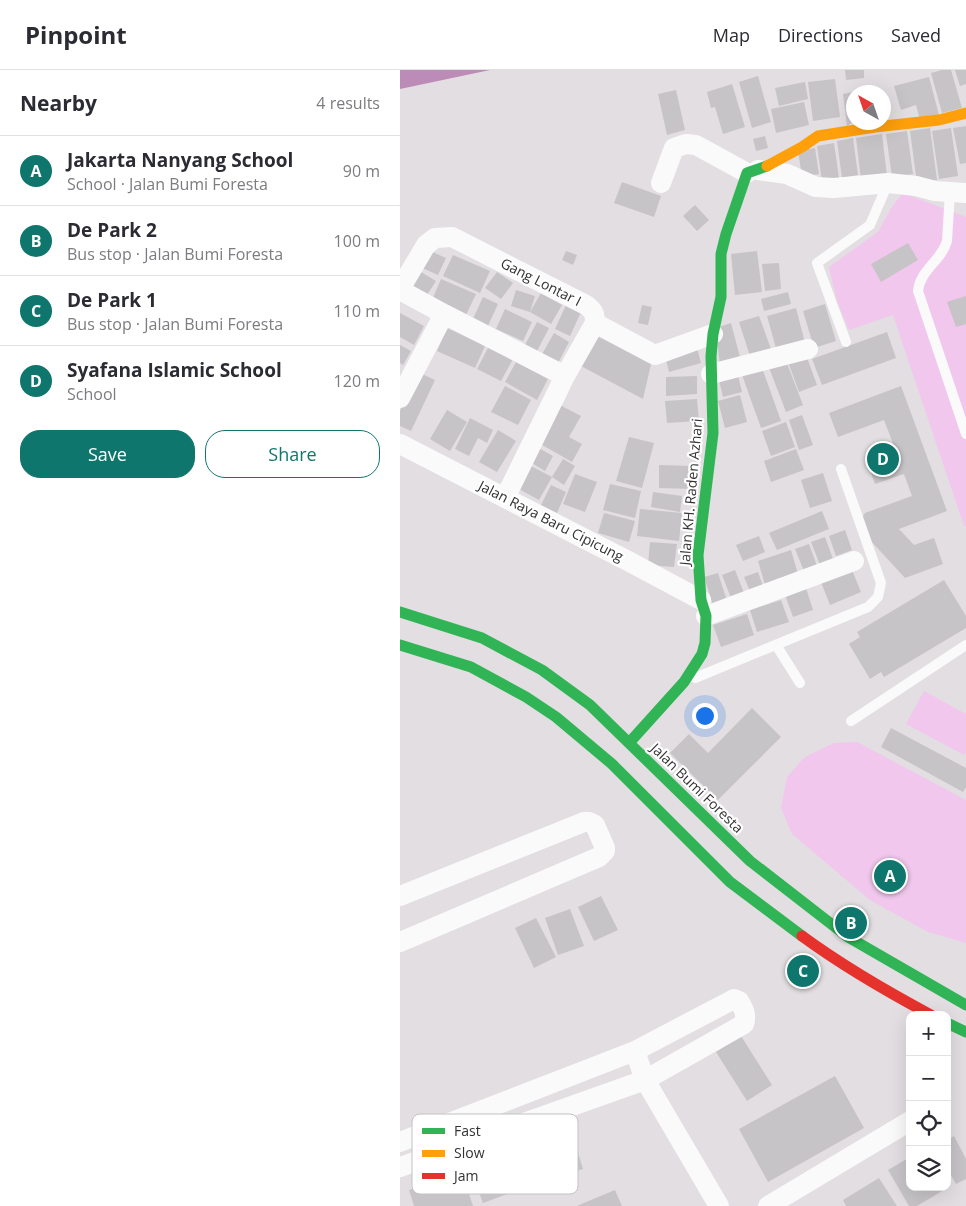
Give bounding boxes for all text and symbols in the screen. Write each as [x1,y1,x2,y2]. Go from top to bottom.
text: Pinpoint [25,18,127,51]
text: Map [713,23,750,47]
text: Directions [778,23,863,47]
text: Saved [891,23,941,47]
north arrow [846,85,891,130]
text: Nearby [20,89,97,117]
text: 4 results [316,92,380,114]
text: Jakarta Nanyang School [67,147,293,173]
text: A [30,160,42,182]
text: 90 m [343,160,380,182]
text: School · Jalan Bumi Foresta [67,173,268,195]
text: De Park 2 [67,217,157,243]
text: B [31,230,41,252]
text: 100 m [334,230,380,252]
text: Bus stop · Jalan Bumi Foresta [67,243,283,265]
street label: Gang Lontar I [498,253,585,310]
text: De Park 1 [67,287,157,313]
text: C [31,300,41,322]
text: 110 m [334,300,380,322]
text: Bus stop · Jalan Bumi Foresta [67,313,283,335]
text: Syafana Islamic School [67,357,282,383]
text: D [30,370,42,392]
text: 120 m [334,370,380,392]
text: School [67,383,117,405]
street label: Jalan KH. Raden Azhari [674,418,706,568]
button: Save [20,430,195,478]
button: Share [205,430,380,478]
pin: D [867,440,899,478]
street label: Jalan Raya Baru Cipicung [474,475,627,566]
your location [692,703,718,729]
street label: Jalan Bumi Foresta [646,737,748,837]
pin: A [874,857,906,895]
pin: B [835,904,867,942]
pin: C [787,952,819,990]
map controls [906,1011,951,1191]
button: + [906,1011,951,1056]
button: − [906,1056,951,1101]
button: locate [906,1101,951,1146]
legend [412,1114,578,1194]
text: Fast [454,1121,481,1140]
text: Slow [454,1143,485,1162]
button: layers [906,1146,951,1191]
text: Jam [452,1166,479,1185]

